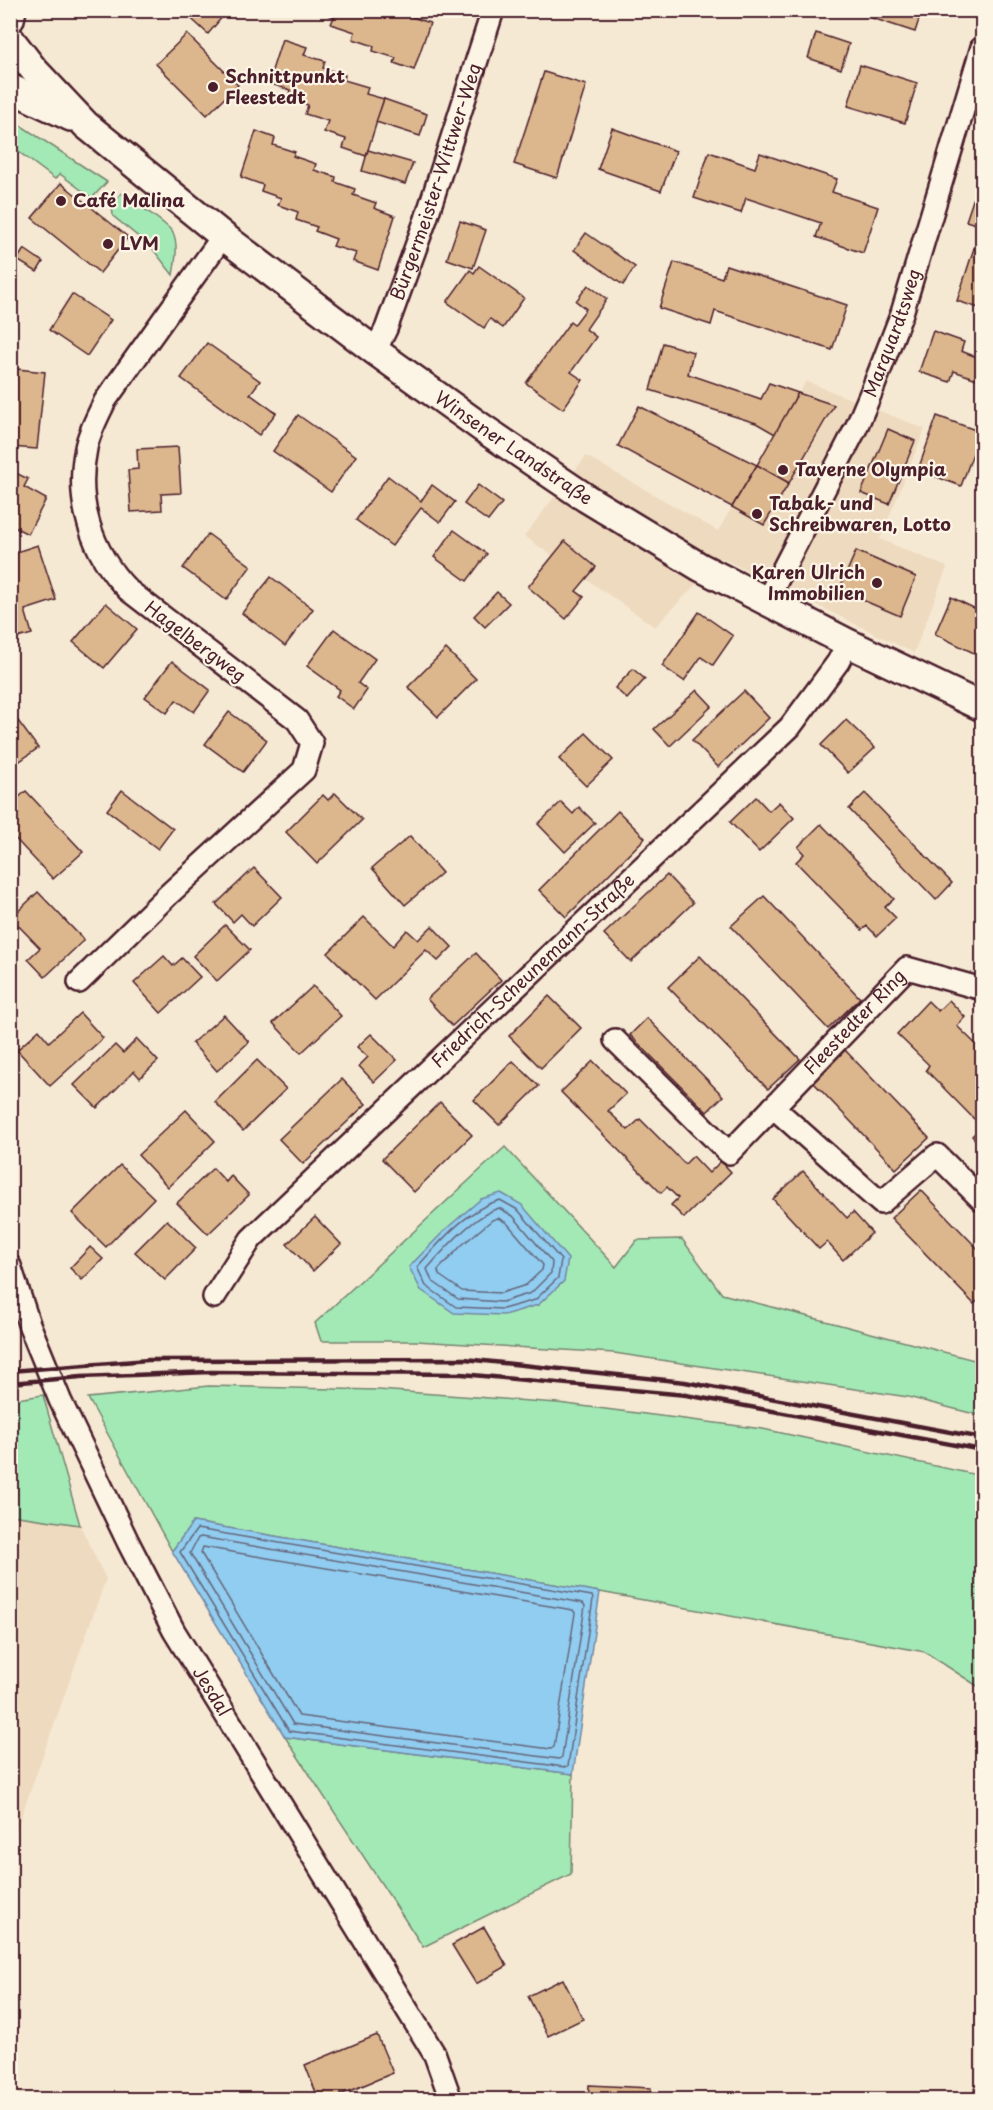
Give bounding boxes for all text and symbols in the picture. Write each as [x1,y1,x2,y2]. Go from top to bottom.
street label: Bürgermeister-Wittwer-Weg [383,60,487,304]
place label: Schnittpunkt Fleestedt [225,62,346,110]
marker: Schnittpunkt Fleestedt [206,80,220,94]
place label: Café Malina [73,186,185,213]
marker: Café Malina [54,194,68,208]
place label: LVM [120,229,159,256]
marker: LVM [101,237,115,251]
street label: Marquardtsweg [856,265,927,401]
street label: Winsener Landstraße [430,383,598,511]
place label: Taverne Olympia [795,455,947,482]
marker: Taverne Olympia [776,463,790,477]
place label: Tabak- und Schreibwaren, Lotto [769,489,951,537]
marker: Tabak- und Schreibwaren, Lotto [750,507,764,521]
place label: Karen Ulrich Immobilien [752,558,865,606]
marker: Karen Ulrich Immobilien [870,576,884,590]
street label: Hagelbergweg [139,594,252,688]
street label: Friedrich-Scheunemann-Straße [424,866,640,1073]
street label: Fleestedter Ring [797,962,911,1080]
street label: Jesdal [187,1661,238,1721]

